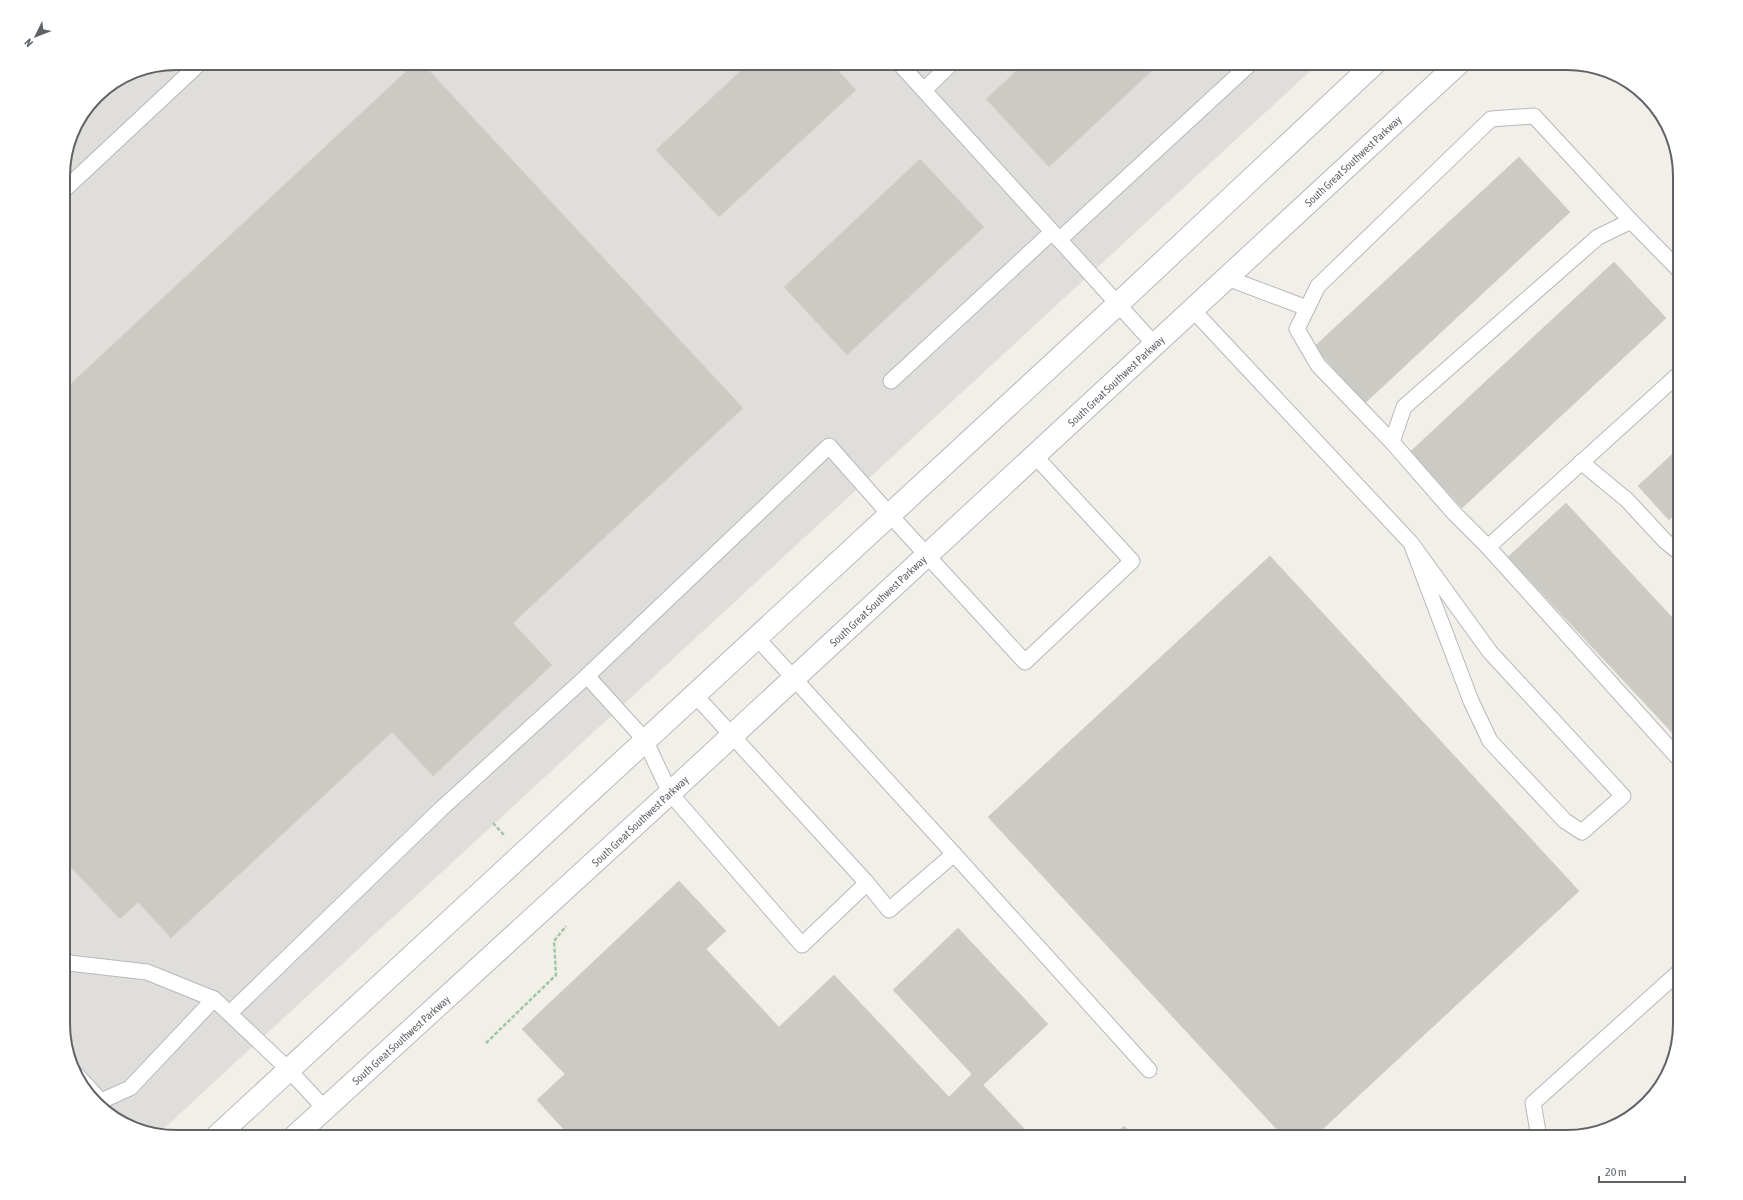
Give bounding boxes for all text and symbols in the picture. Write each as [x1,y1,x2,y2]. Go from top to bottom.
north arrow [16,16,56,56]
text: N [22,36,35,49]
street label: South Great Southwest Parkway [1302,113,1404,209]
street label: South Great Southwest Parkway [1065,333,1167,429]
street label: South Great Southwest Parkway [827,553,929,649]
street label: South Great Southwest Parkway [589,773,691,869]
street label: South Great Southwest Parkway [350,993,453,1087]
scale bar [1599,1158,1685,1184]
text: 20 m [1605,1165,1627,1179]

